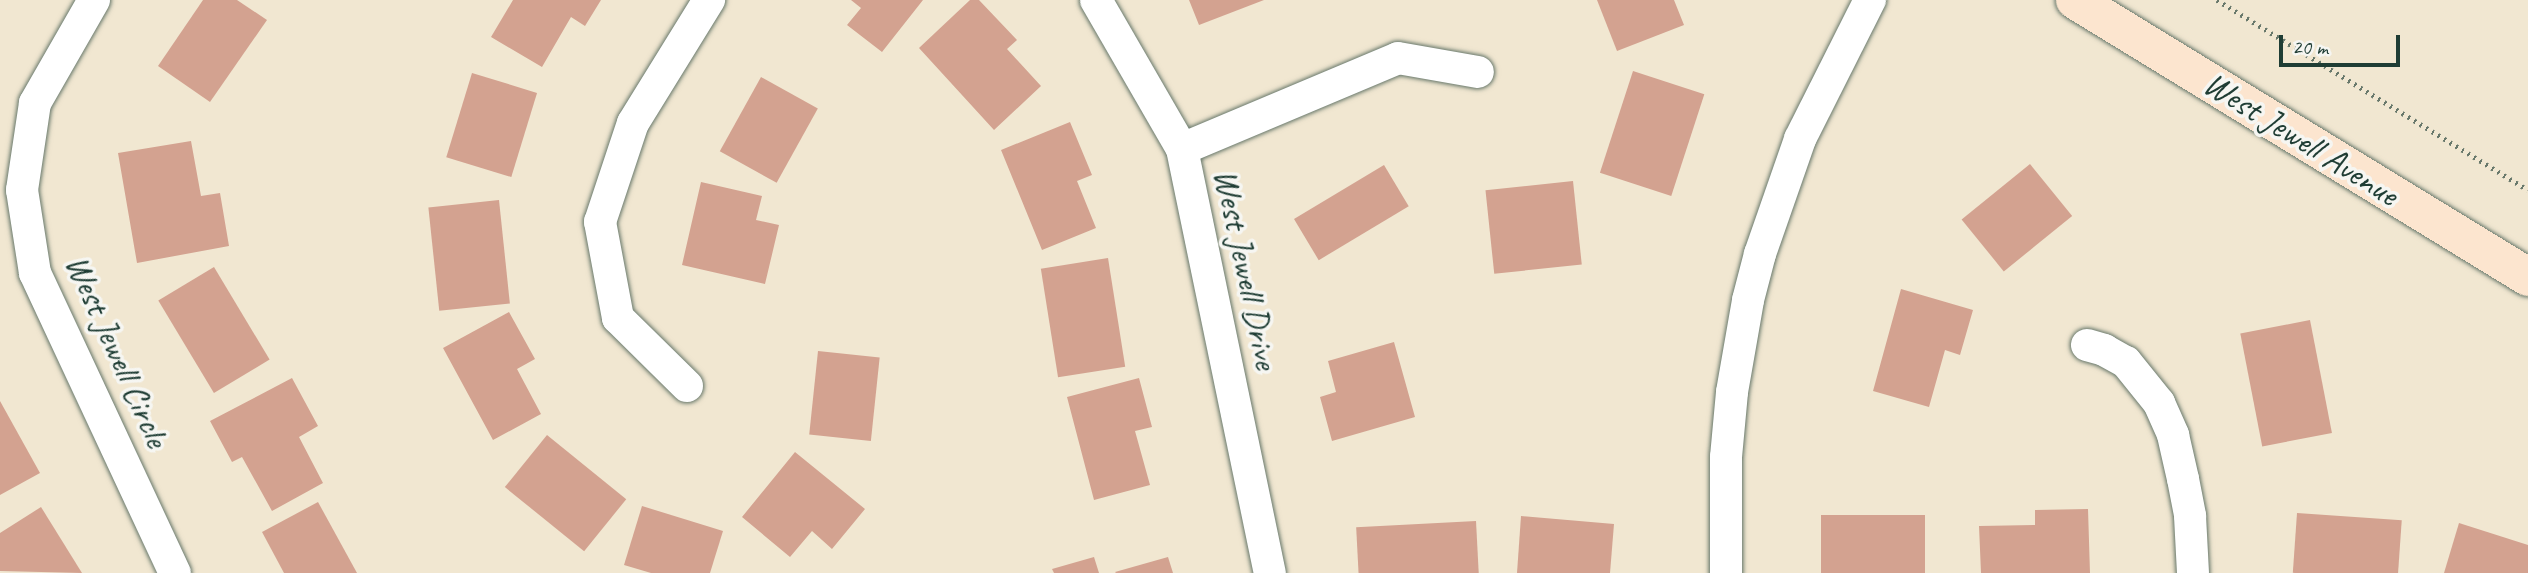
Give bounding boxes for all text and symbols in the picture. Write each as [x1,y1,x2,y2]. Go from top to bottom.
scale bar [2283,21,2404,65]
text: 20 m [2292,34,2328,60]
street label: West Jewell Avenue [2196,63,2406,215]
street label: West Jewell Drive [1204,165,1288,373]
street label: West Jewell Circle [56,249,178,453]

